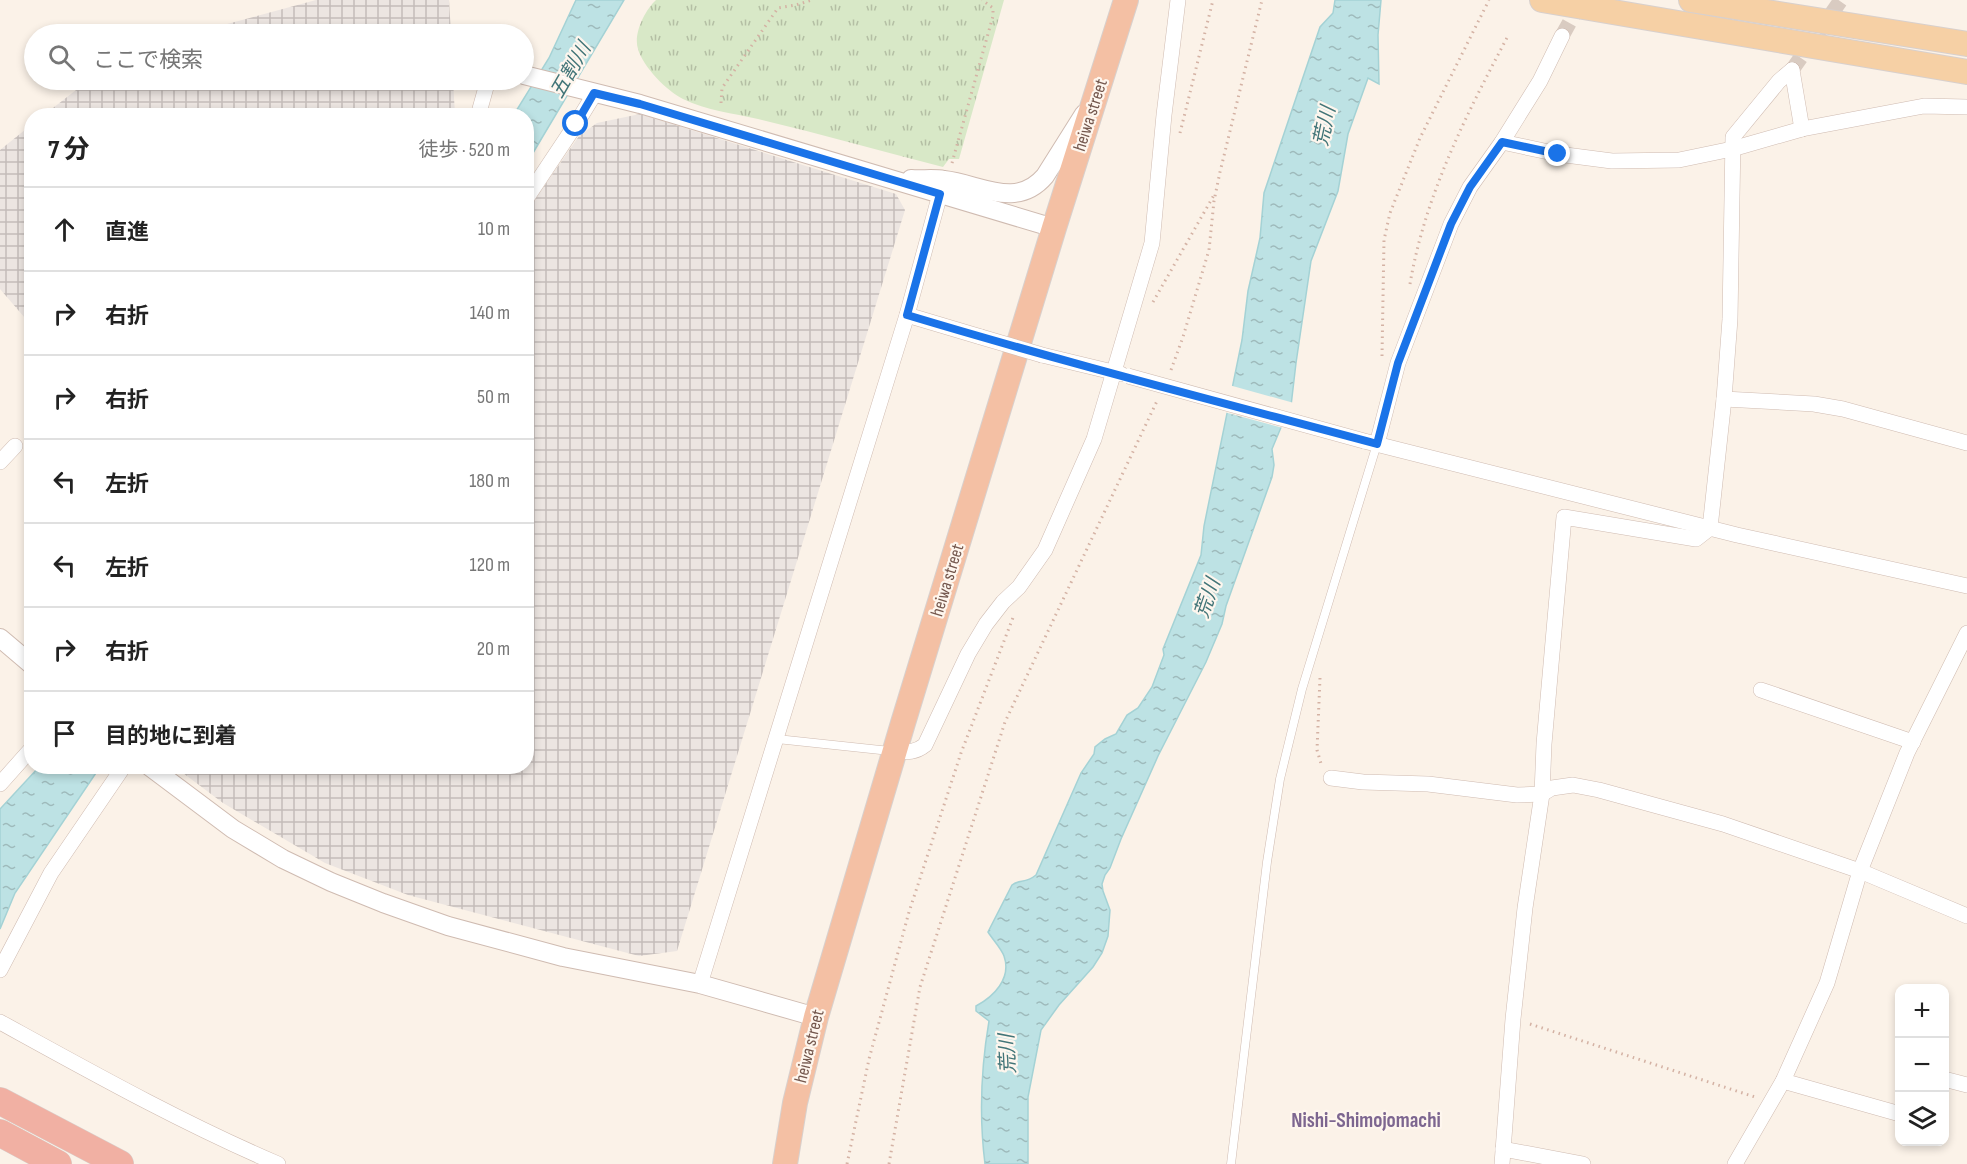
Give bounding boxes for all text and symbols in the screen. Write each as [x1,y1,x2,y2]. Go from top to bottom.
search box [24,24,534,90]
water label: 五割川 [545,37,597,102]
icon: search [45,41,78,74]
text: ここで検索 [93,47,203,74]
street label: heiwa street [1069,76,1112,154]
water label: 荒川 [1309,102,1341,148]
route start [562,110,588,136]
text: 7 分 [48,135,89,166]
text: 徒歩 · 520 m [418,138,510,162]
route end [1544,140,1570,166]
icon: ahead [48,213,81,246]
text: 10 m [478,217,510,241]
text: 直進 [105,219,149,246]
icon: right [48,297,81,330]
text: 140 m [470,301,510,325]
text: 右折 [105,303,149,330]
icon: right [48,381,81,414]
text: 50 m [477,385,510,409]
text: 右折 [105,387,149,414]
icon: left [48,465,81,498]
text: 180 m [469,469,510,493]
text: 左折 [105,471,149,498]
street label: heiwa street [927,541,969,619]
icon: left [48,549,81,582]
text: 120 m [470,553,510,577]
text: 左折 [105,555,149,582]
water label: 荒川 [1190,574,1226,621]
icon: right [48,633,81,666]
text: 20 m [477,637,510,661]
text: 右折 [105,639,149,666]
icon: arrive [48,717,81,750]
text: 目的地に到着 [105,723,237,750]
map controls [1895,984,1949,1146]
button: + [1895,984,1949,1038]
street label: heiwa street [790,1007,829,1085]
water label: 荒川 [995,1031,1021,1075]
button: − [1895,1038,1949,1092]
button: layers [1895,1092,1949,1146]
district label: Nishi-Shimojomachi [1291,1108,1441,1133]

